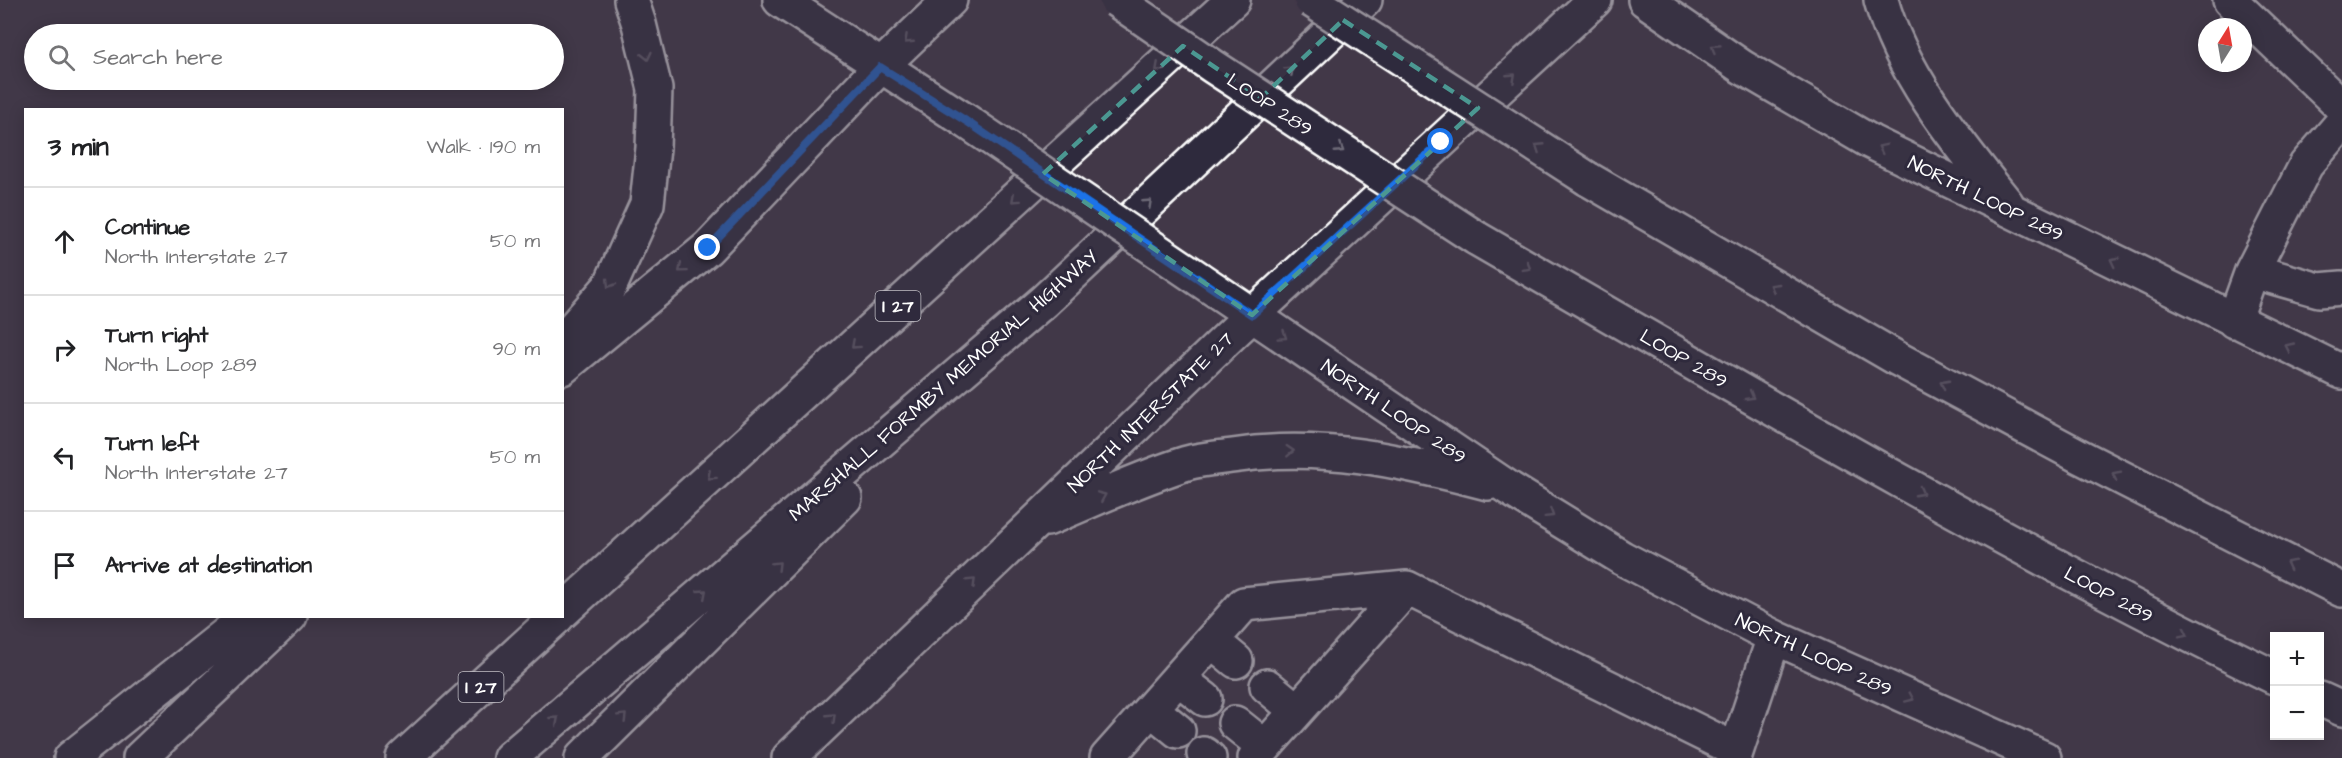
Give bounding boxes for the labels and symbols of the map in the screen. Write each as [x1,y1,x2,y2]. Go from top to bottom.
north arrow [2198,18,2252,72]
one-way arrow [904,33,914,44]
one-way arrow [1710,44,1721,55]
one-way arrow [640,51,653,61]
one-way arrow [1155,61,1166,72]
one-way arrow [1284,66,1294,77]
street label: LOOP 289 [1221,67,1318,143]
one-way arrow [1504,73,1515,84]
route start [1427,128,1453,154]
one-way arrow [1333,142,1344,153]
one-way arrow [1534,143,1545,154]
one-way arrow [1878,143,1889,155]
street label: NORTH LOOP 289 [1903,149,2068,249]
one-way arrow [1011,192,1022,203]
one-way arrow [1141,199,1152,210]
route end [694,234,720,260]
street label: MARSHALL FORMBY MEMORIAL HIGHWAY [783,243,1105,528]
one-way arrow [2110,257,2120,268]
one-way arrow [1521,260,1531,271]
one-way arrow [678,261,689,272]
one-way arrow [606,278,617,288]
one-way arrow [1770,283,1780,295]
road number: I 27 [876,291,920,321]
street label: LOOP 289 [1634,322,1733,395]
street label: NORTH INTERSTATE 27 [1061,326,1240,500]
one-way arrow [1276,329,1287,340]
one-way arrow [852,338,862,349]
one-way arrow [2285,342,2296,354]
street label: NORTH LOOP 289 [1315,353,1472,471]
one-way arrow [1940,380,1950,391]
one-way arrow [1744,389,1754,400]
one-way arrow [1286,444,1295,457]
one-way arrow [708,469,719,480]
one-way arrow [2112,471,2123,482]
one-way arrow [1914,484,1924,496]
one-way arrow [1096,491,1107,503]
one-way arrow [1544,506,1554,518]
one-way arrow [2285,559,2296,571]
street label: LOOP 289 [2059,560,2158,630]
one-way arrow [770,561,780,572]
one-way arrow [965,578,975,589]
one-way arrow [696,589,707,600]
street label: NORTH LOOP 289 [1731,606,1897,704]
one-way arrow [2178,626,2189,638]
road number: I 27 [458,672,504,702]
one-way arrow [1903,691,1914,703]
one-way arrow [616,713,627,724]
one-way arrow [824,714,835,725]
one-way arrow [548,716,559,727]

